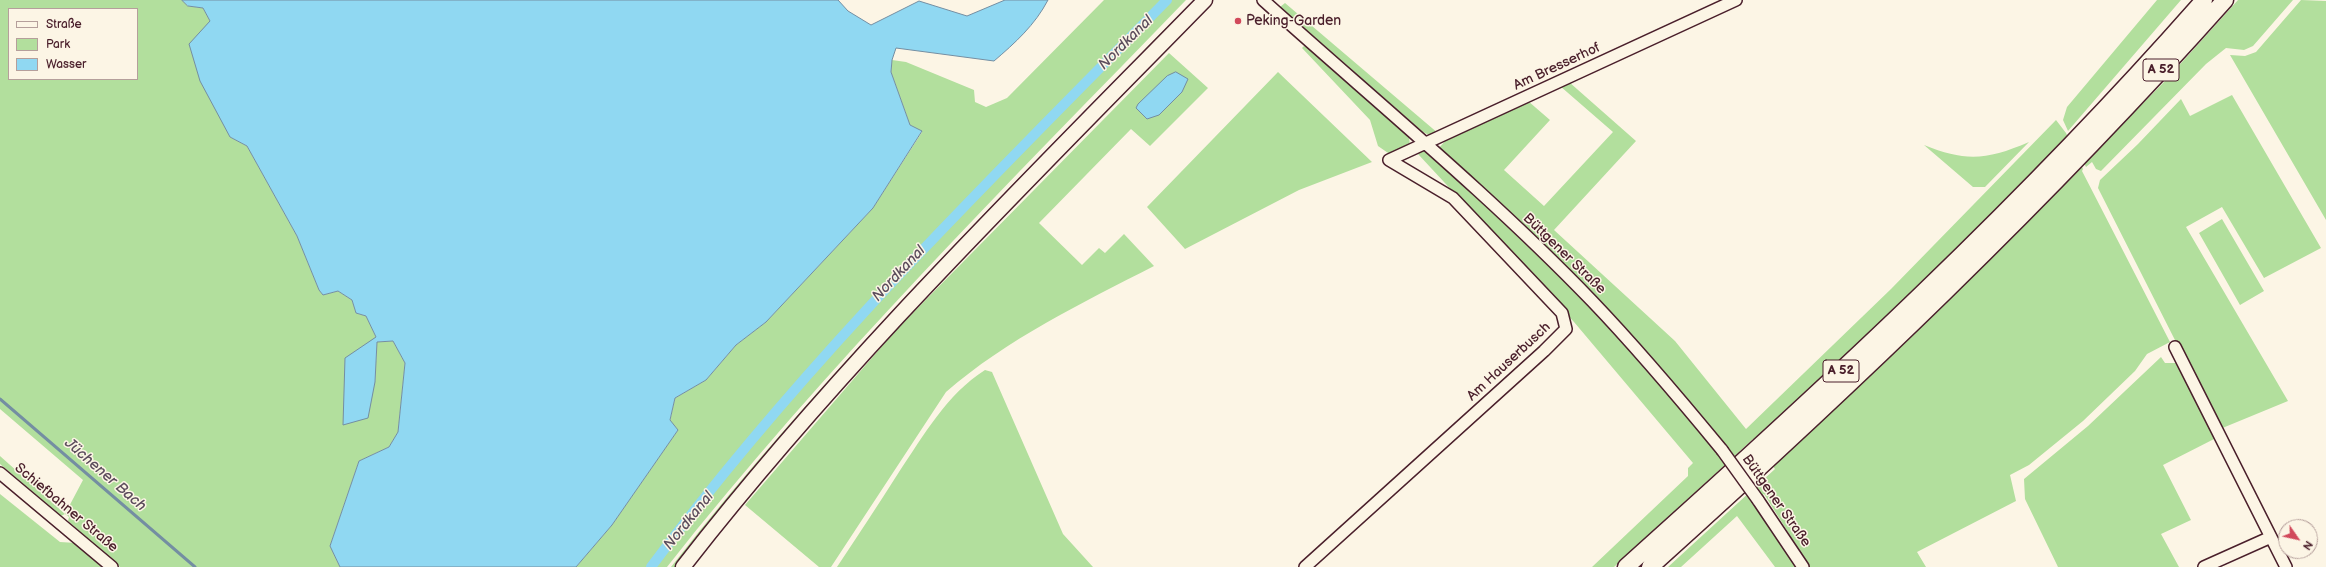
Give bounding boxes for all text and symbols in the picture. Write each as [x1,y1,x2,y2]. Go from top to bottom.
legend [8,8,138,80]
water label: Nordkanal [1095,12,1157,74]
place label: Peking-Garden [1246,13,1341,29]
marker: Peking-Garden [1233,16,1243,26]
text: Straße [46,17,82,32]
text: Park [46,37,70,52]
street label: Am Bresserhof [1511,40,1603,94]
text: Wasser [46,57,86,72]
road number: A 52 [2143,59,2179,81]
street label: Büttgener Straße [1519,210,1609,298]
water label: Nordkanal [869,242,929,306]
street label: Am Hauserbusch [1464,319,1554,405]
road number: A 52 [1823,360,1859,382]
water label: Jüchener Bach [60,435,150,515]
street label: Büttgener Straße [1738,452,1814,550]
street label: Schiefbahner Straße [11,460,121,556]
water label: Nordkanal [660,488,718,554]
north arrow [2278,519,2318,559]
text: N [2300,538,2315,552]

